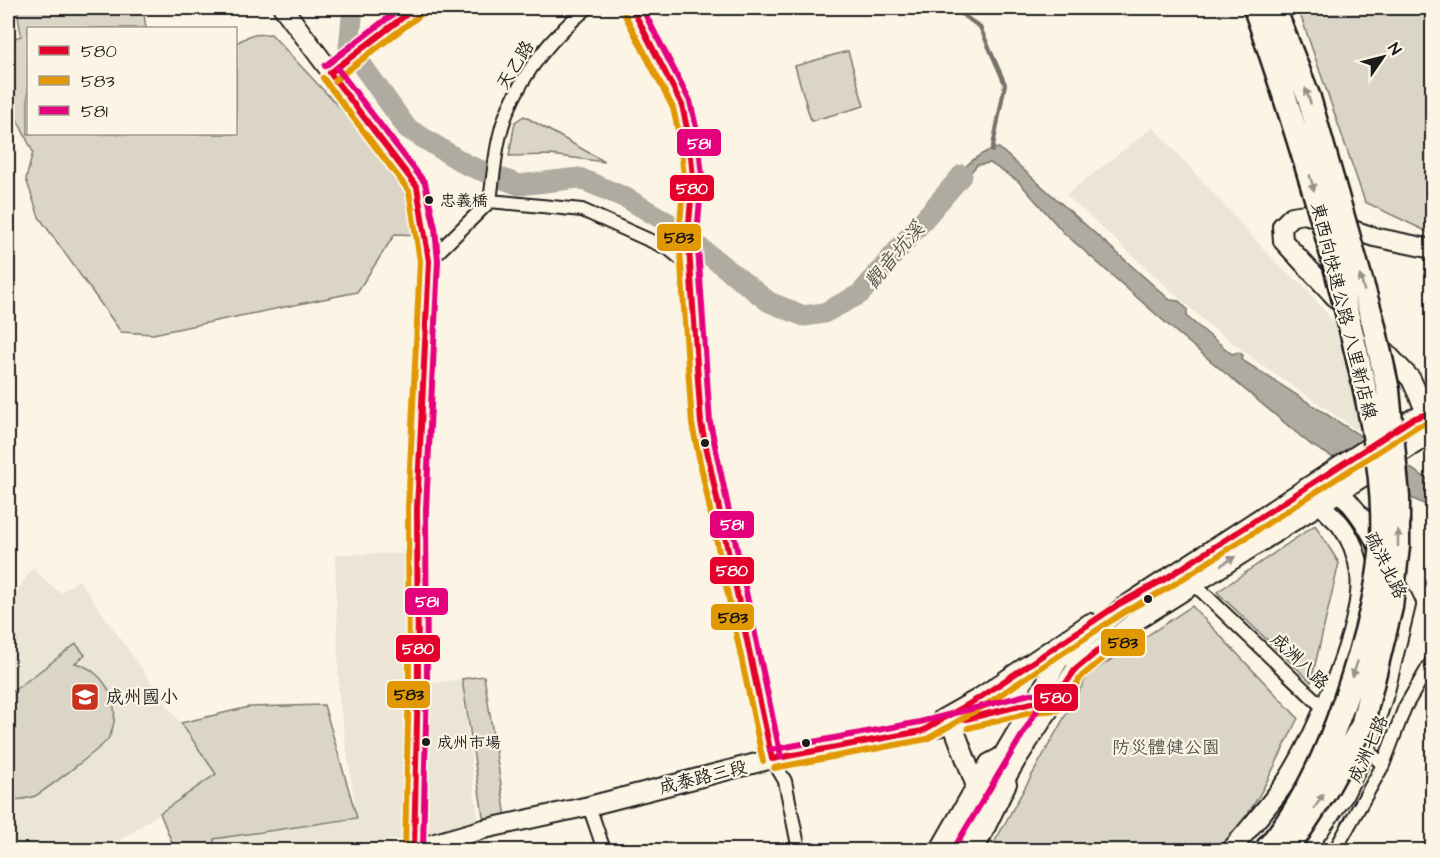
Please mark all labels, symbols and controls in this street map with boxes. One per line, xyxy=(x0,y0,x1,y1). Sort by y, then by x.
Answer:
legend xyxy=(27,27,237,135)
north arrow xyxy=(1353,27,1413,87)
street label: 天乙路 xyxy=(491,36,540,95)
text: 580 xyxy=(81,39,117,64)
text: N xyxy=(1383,39,1406,59)
text: 583 xyxy=(81,69,115,94)
one-way arrow xyxy=(1302,87,1312,105)
text: 581 xyxy=(81,99,108,124)
line badge: 581 xyxy=(676,128,722,157)
text: 581 xyxy=(687,133,712,155)
line badge: 580 xyxy=(669,174,715,202)
one-way arrow xyxy=(1308,174,1317,192)
text: 580 xyxy=(676,178,708,200)
place label: 忠義橋 xyxy=(440,190,488,212)
marker: 忠義橋 xyxy=(423,194,435,206)
street label: 東西向快速公路 八里新店線 xyxy=(1304,200,1383,422)
water label: 觀音坑溪 xyxy=(858,215,932,295)
line badge: 583 xyxy=(656,223,702,252)
text: 583 xyxy=(664,227,695,249)
one-way arrow xyxy=(1357,274,1366,292)
unlabelled marker xyxy=(699,437,711,449)
line badge: 581 xyxy=(709,510,755,539)
text: 581 xyxy=(720,514,745,536)
street label: 疏洪北路 xyxy=(1359,527,1413,603)
one-way arrow xyxy=(1393,528,1403,547)
line badge: 580 xyxy=(709,556,755,585)
one-way arrow xyxy=(1220,556,1236,567)
text: 580 xyxy=(716,560,748,582)
line badge: 581 xyxy=(404,587,449,616)
text: 581 xyxy=(415,591,440,613)
unlabelled marker xyxy=(1142,593,1154,605)
line badge: 583 xyxy=(710,603,755,631)
text: 583 xyxy=(718,607,749,629)
street label: 成洲八路 xyxy=(1265,627,1334,695)
line badge: 583 xyxy=(1100,628,1146,657)
text: 583 xyxy=(1108,632,1139,654)
line badge: 580 xyxy=(395,634,441,663)
text: 580 xyxy=(402,638,434,660)
one-way arrow xyxy=(1350,660,1360,678)
line badge: 583 xyxy=(386,680,431,709)
school or university icon: 成州國小 xyxy=(69,681,101,713)
line badge: 580 xyxy=(1033,683,1079,712)
text: 583 xyxy=(394,684,425,706)
place label: 成州國小 xyxy=(106,685,178,710)
text: 580 xyxy=(1040,687,1072,709)
street label: 成洲七路 xyxy=(1342,711,1395,787)
place label: 成州市場 xyxy=(437,732,501,754)
park label: 防災體健公園 xyxy=(1112,735,1220,760)
marker: 成州市場 xyxy=(420,736,432,748)
unlabelled marker xyxy=(800,737,812,749)
street label: 成泰路三段 xyxy=(656,754,750,801)
one-way arrow xyxy=(1313,793,1324,809)

